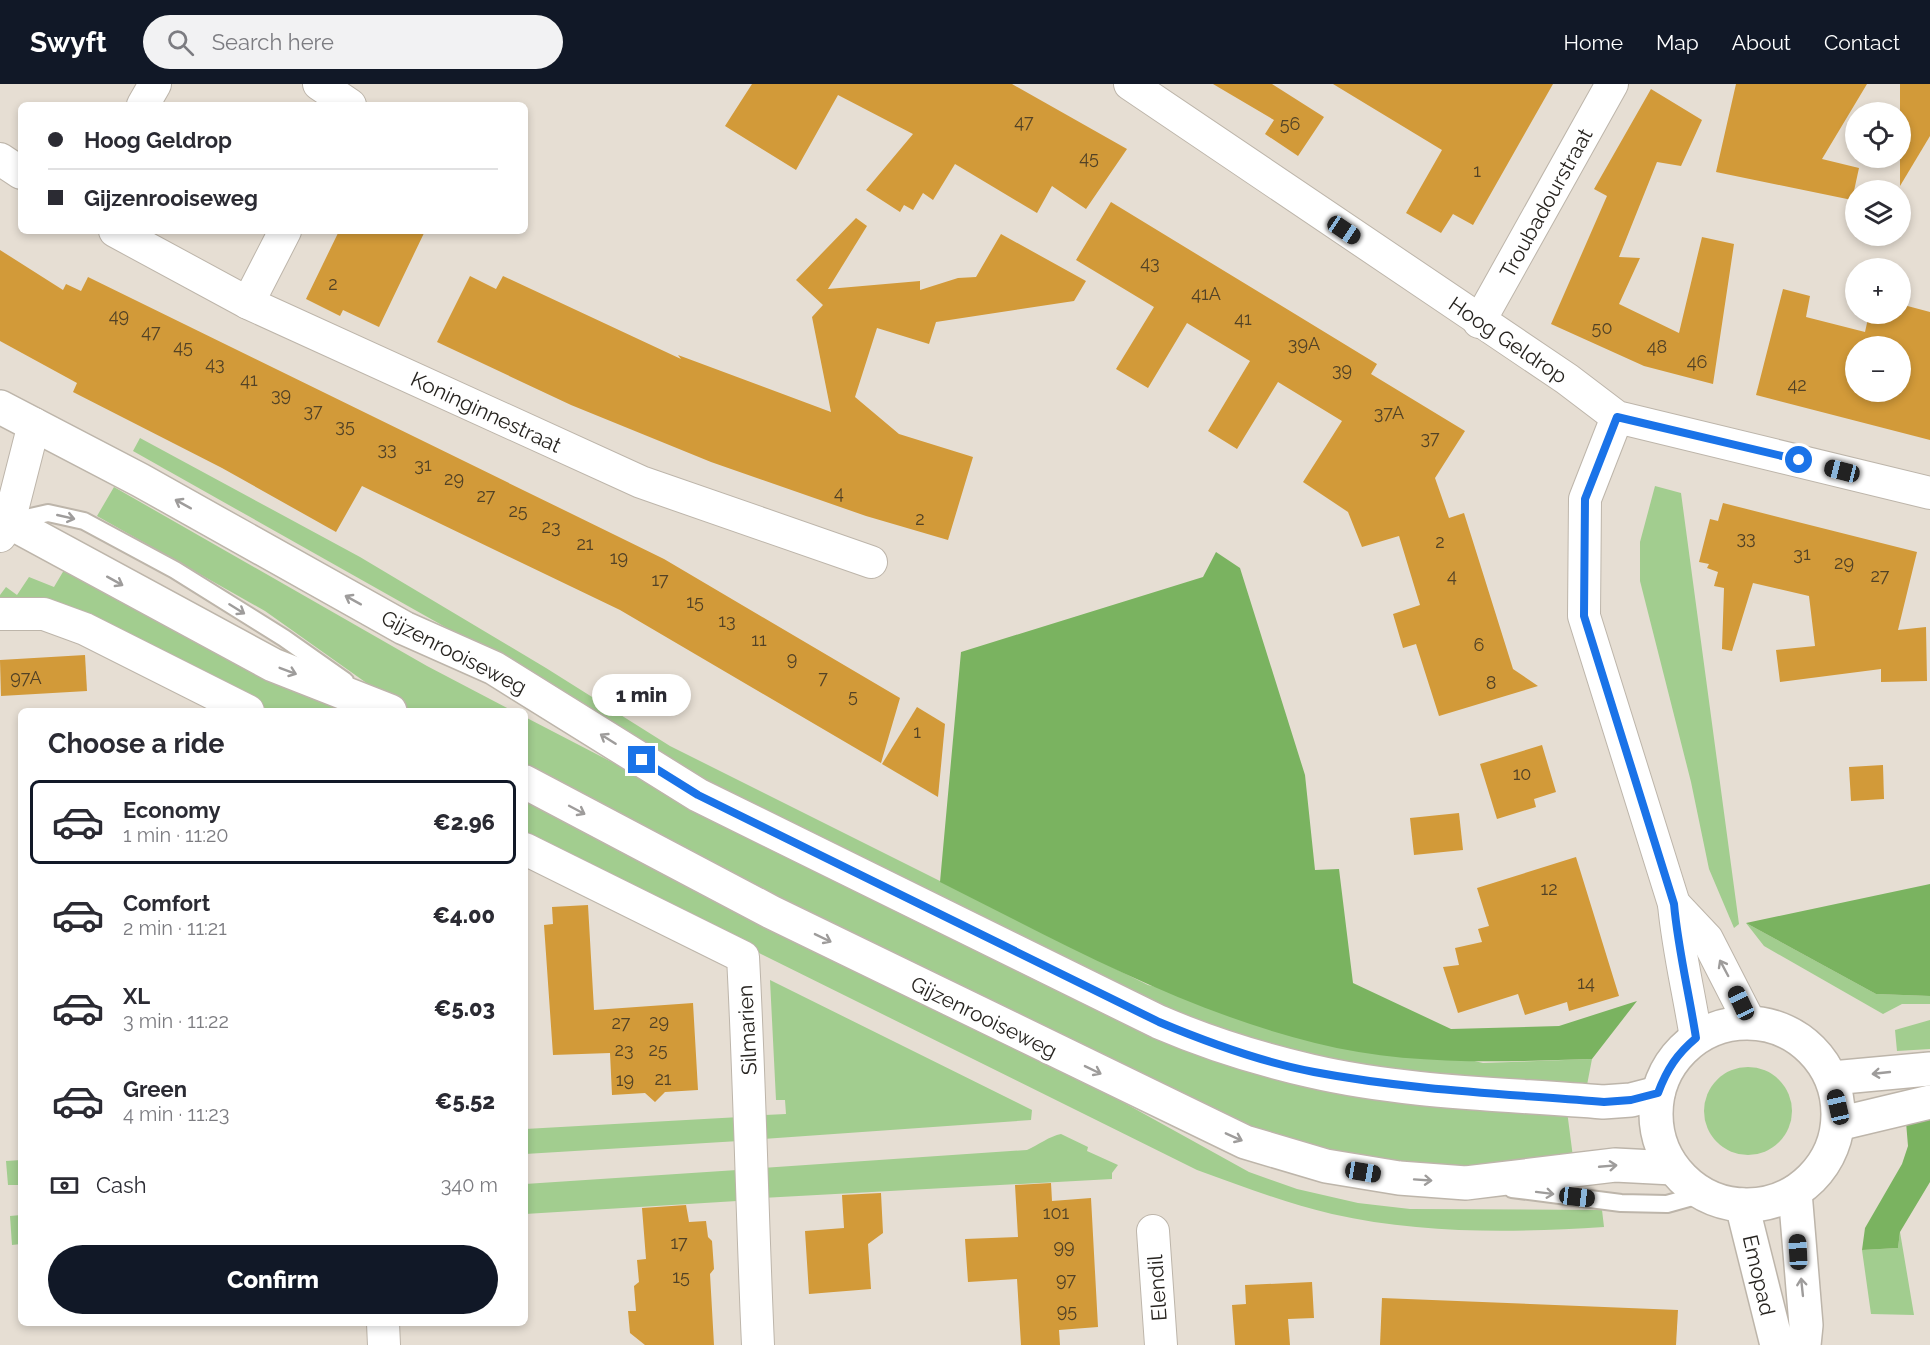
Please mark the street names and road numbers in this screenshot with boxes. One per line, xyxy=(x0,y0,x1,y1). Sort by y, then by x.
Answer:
street label: Troubadourstraat xyxy=(1495,124,1597,282)
street label: Hoog Geldrop xyxy=(1444,291,1572,389)
street label: Koninginnestraat xyxy=(407,366,565,458)
street label: Gijzenrooiseweg xyxy=(377,605,531,699)
street label: Gijzenrooiseweg xyxy=(907,971,1061,1063)
street label: Silmarien xyxy=(732,984,762,1076)
street label: Emopad xyxy=(1738,1232,1780,1318)
street label: Elendil xyxy=(1142,1254,1172,1322)

